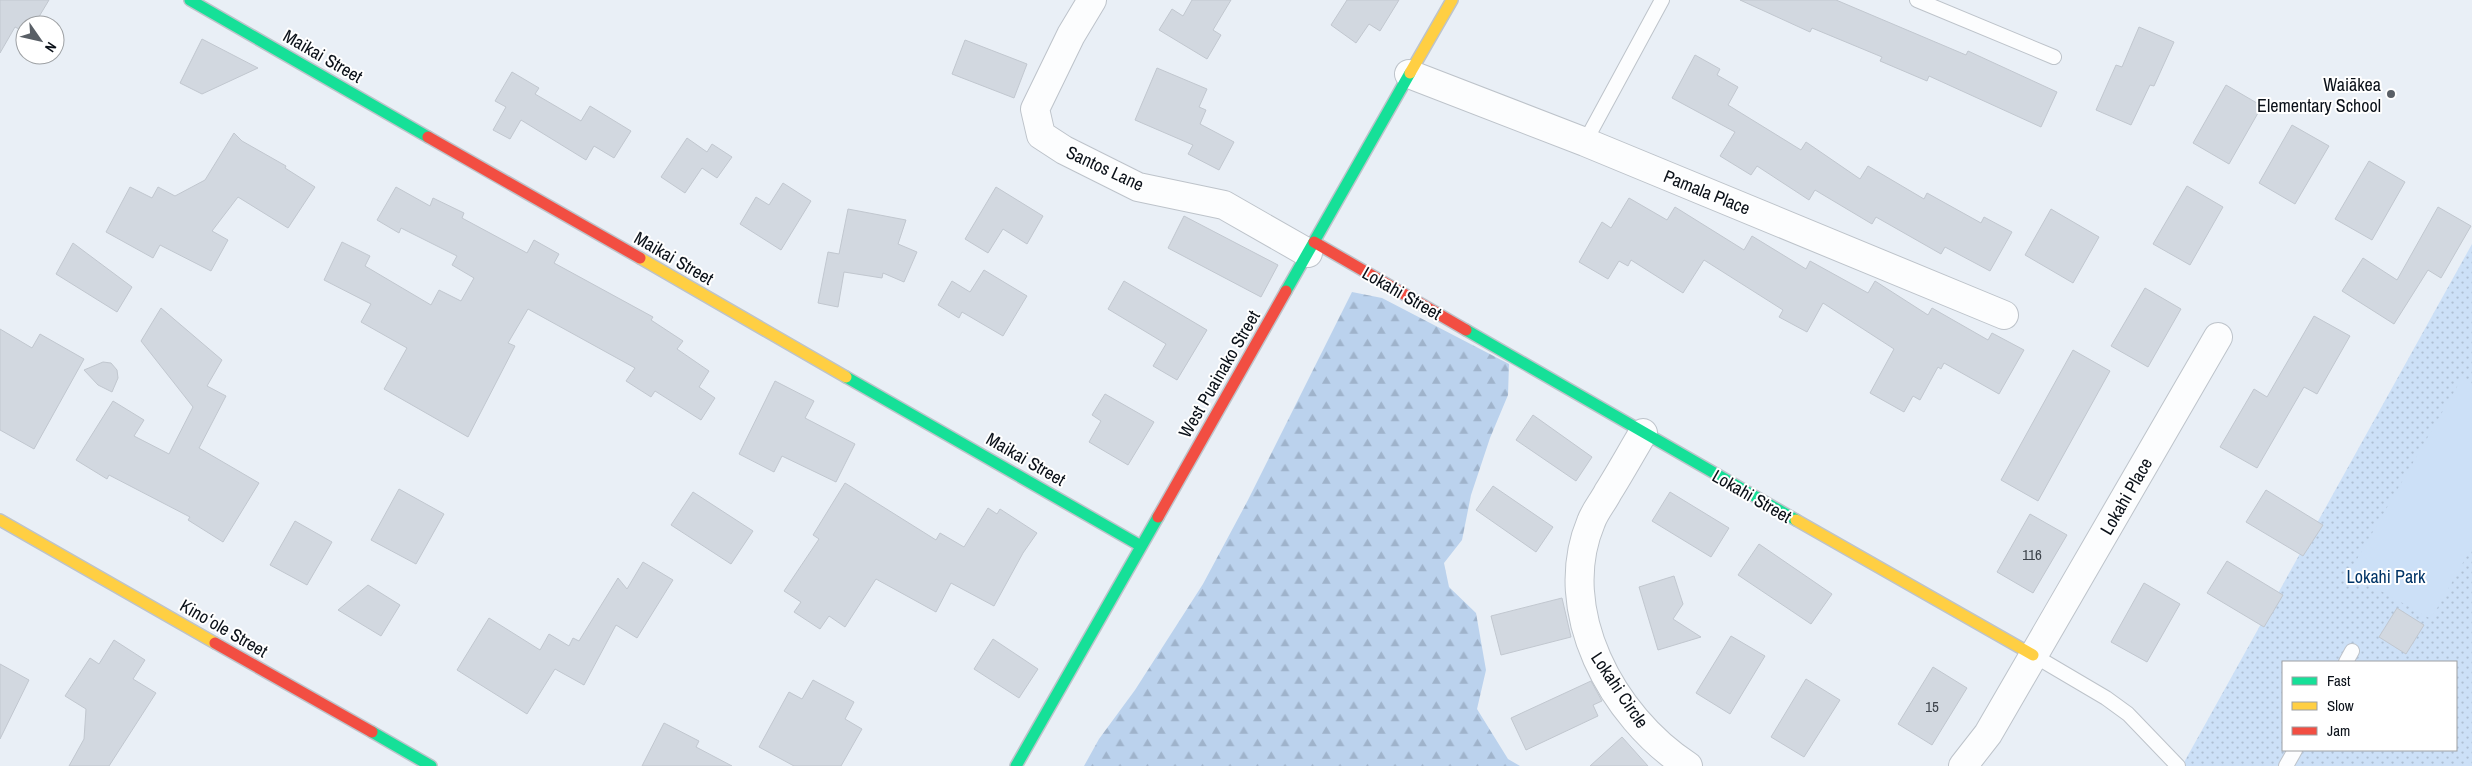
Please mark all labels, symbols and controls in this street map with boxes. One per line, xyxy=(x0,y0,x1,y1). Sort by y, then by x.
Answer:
north arrow xyxy=(15,15,65,65)
street label: Maikai Street xyxy=(279,23,367,89)
text: N xyxy=(41,39,61,56)
place label: Waiākea Elementary School xyxy=(2257,72,2381,118)
marker: Waiākea Elementary School xyxy=(2385,88,2397,100)
street label: Santos Lane xyxy=(1062,139,1148,197)
street label: Pamala Place xyxy=(1660,163,1754,221)
street label: Maikai Street xyxy=(630,225,718,291)
street label: Lokahi Street xyxy=(1358,260,1446,326)
street label: West Puainako Street xyxy=(1172,306,1266,442)
street label: Maikai Street xyxy=(982,426,1070,492)
street label: Lokahi Place xyxy=(2094,453,2158,539)
street label: Lokahi Street xyxy=(1708,463,1796,529)
house number: 116 xyxy=(2022,544,2042,565)
park label: Lokahi Park xyxy=(2347,564,2426,589)
street label: Kinoʻole Street xyxy=(176,593,272,663)
street label: Lokahi Circle xyxy=(1585,647,1655,733)
legend xyxy=(2282,661,2457,751)
text: Fast xyxy=(2327,670,2351,691)
text: Slow xyxy=(2327,695,2354,716)
house number: 15 xyxy=(1925,696,1939,717)
text: Jam xyxy=(2327,720,2350,741)

